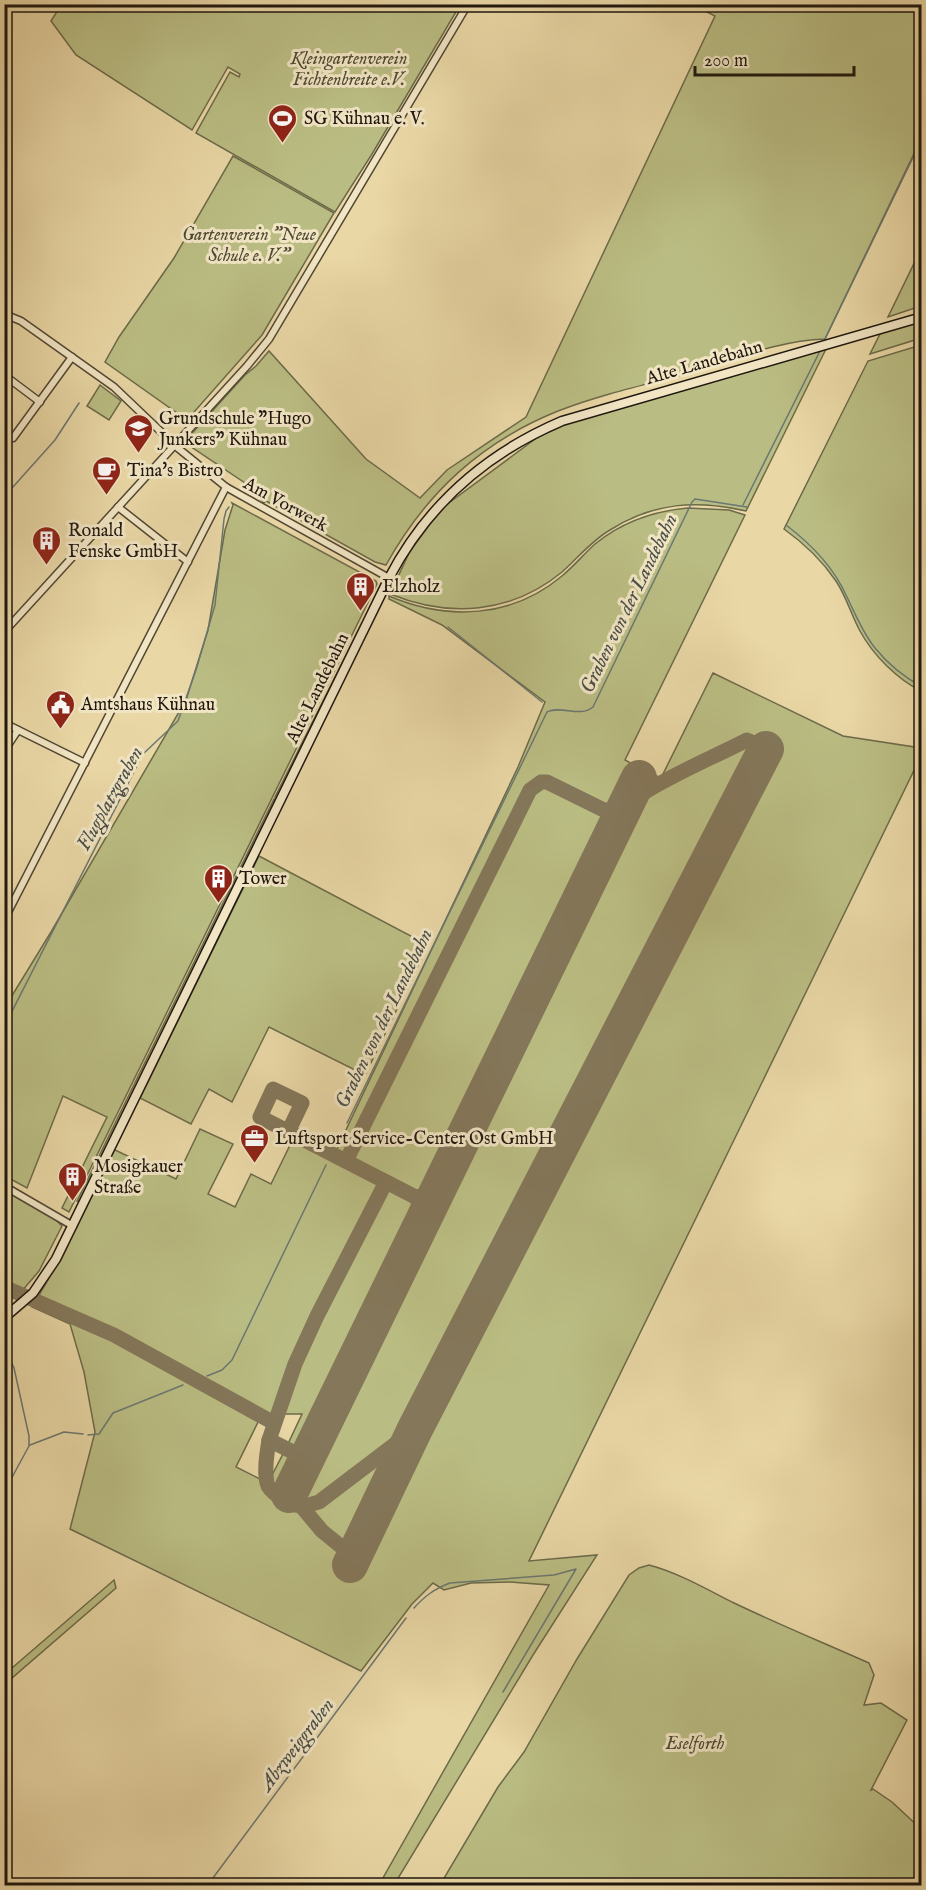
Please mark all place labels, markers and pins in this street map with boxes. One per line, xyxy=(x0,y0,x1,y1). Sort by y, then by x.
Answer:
sports icon: SG Kühnau e. V. xyxy=(267,102,299,144)
place label: SG Kühnau e. V. xyxy=(304,108,425,131)
place label: Grundschule "Hugo Junkers" Kühnau xyxy=(157,408,312,452)
school or university icon: Grundschule "Hugo Junkers" Kühnau xyxy=(122,412,154,454)
cafe icon: Tina's Bistro xyxy=(90,454,122,496)
place label: Tina's Bistro xyxy=(127,460,223,483)
place label: Ronald Fenske GmbH xyxy=(68,520,178,564)
building icon: Ronald Fenske GmbH xyxy=(31,524,63,566)
building icon: Elzholz xyxy=(345,570,377,612)
place label: Elzholz xyxy=(382,576,440,599)
public building icon: Amtshaus Kühnau xyxy=(44,688,76,730)
place label: Amtshaus Kühnau xyxy=(80,694,215,717)
building icon: Tower xyxy=(202,862,234,904)
place label: Tower xyxy=(239,868,287,891)
office icon: Luftsport Service-Center Ost GmbH xyxy=(238,1122,270,1164)
place label: Luftsport Service-Center Ost GmbH xyxy=(275,1128,553,1151)
place label: Mosigkauer Straße xyxy=(94,1156,183,1200)
building icon: Mosigkauer Straße xyxy=(57,1160,89,1202)

